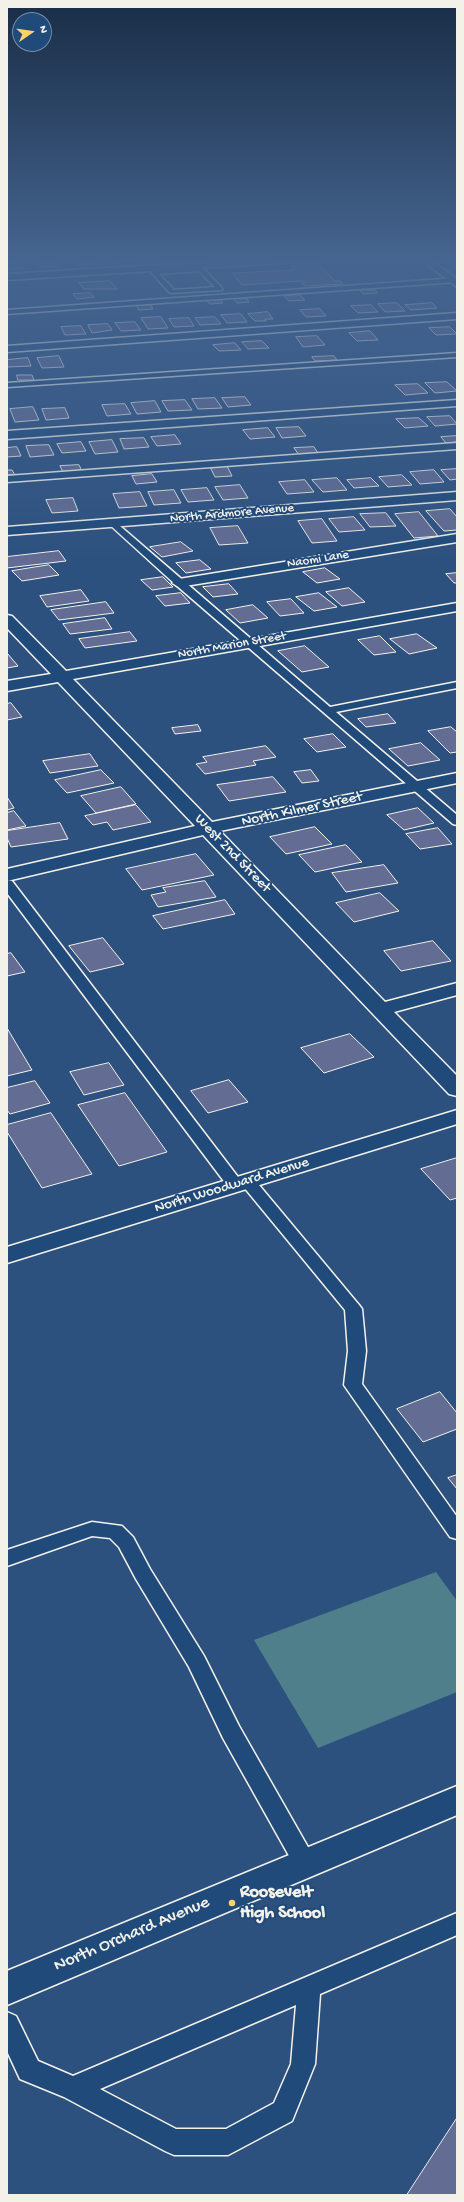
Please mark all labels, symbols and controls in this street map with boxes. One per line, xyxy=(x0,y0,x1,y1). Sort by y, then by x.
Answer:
north arrow xyxy=(12,12,52,52)
text: N xyxy=(36,25,49,34)
street label: North Ardmore Avenue xyxy=(169,501,295,527)
street label: Naomi Lane xyxy=(286,547,350,573)
street label: North Marion Street xyxy=(177,629,287,663)
street label: North Kilmer Street xyxy=(240,788,364,832)
street label: West 2nd Street xyxy=(190,811,274,897)
street label: North Woodward Avenue xyxy=(153,1154,311,1218)
place label: Roosevelt High School xyxy=(240,1882,325,1924)
street label: North Orchard Avenue xyxy=(51,1892,213,1978)
marker: Roosevelt High School xyxy=(227,1898,237,1908)

